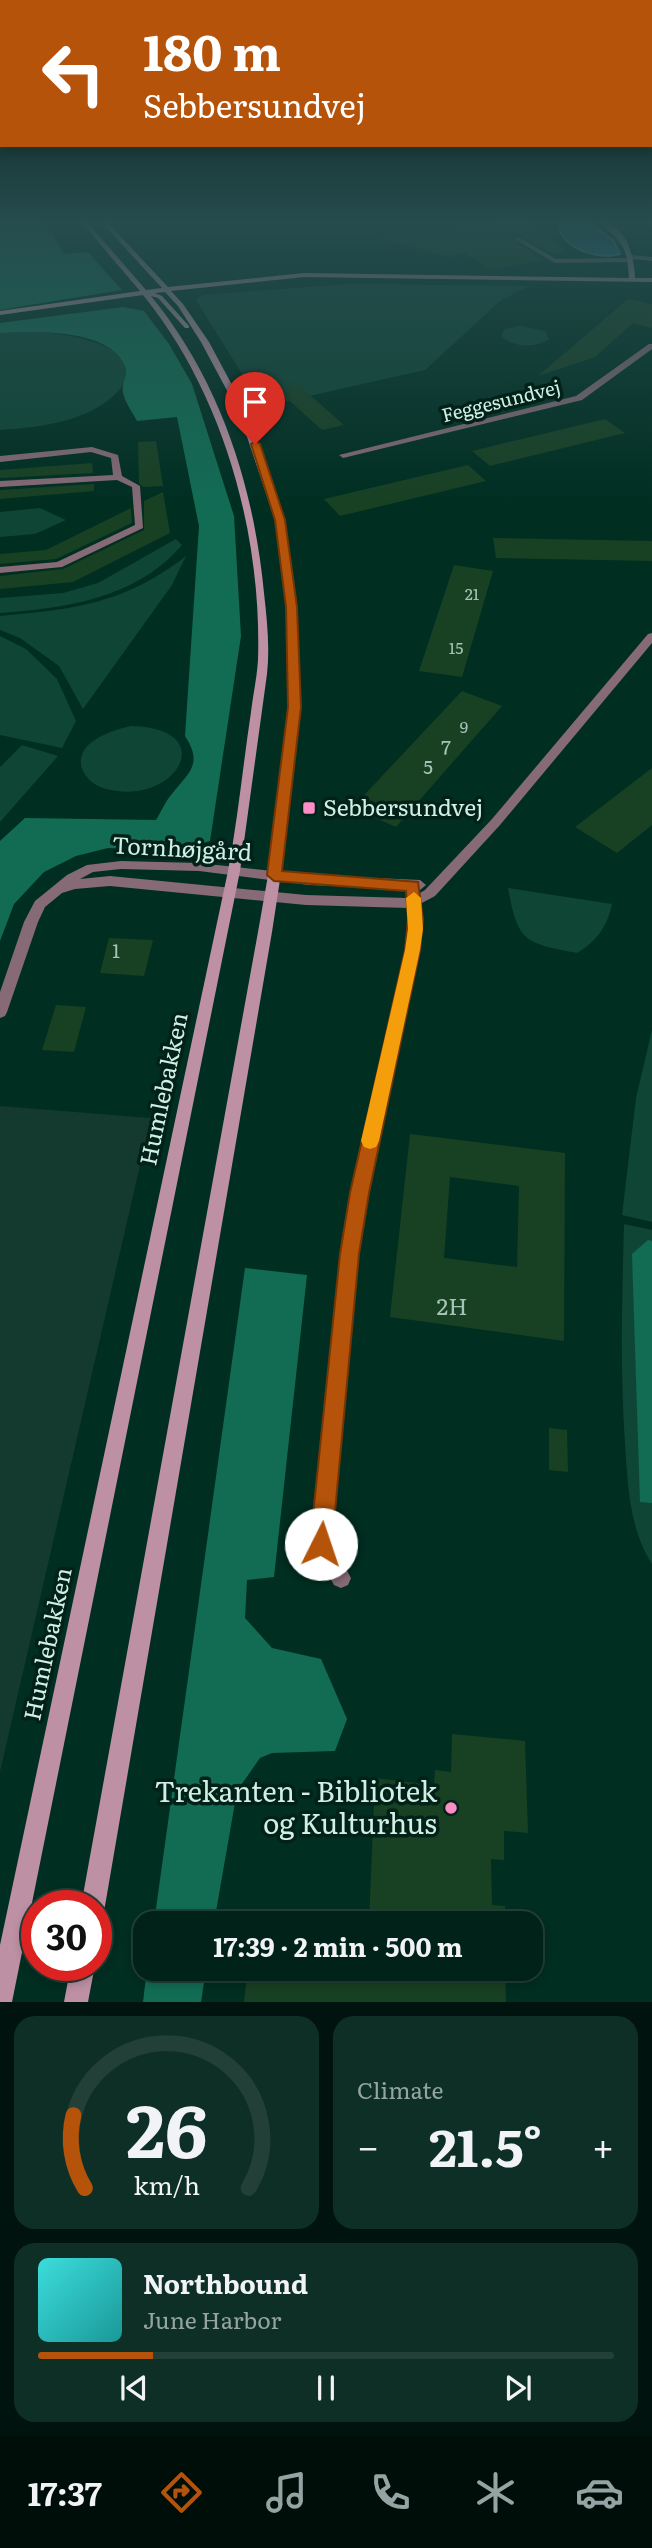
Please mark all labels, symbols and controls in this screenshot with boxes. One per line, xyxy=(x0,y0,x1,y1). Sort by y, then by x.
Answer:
text: 180 m xyxy=(143,13,281,86)
icon: left xyxy=(28,28,119,119)
text: Sebbersundvej xyxy=(143,80,366,128)
pin xyxy=(225,372,285,444)
street label: Feggesundvej xyxy=(438,372,563,428)
icon: arrive xyxy=(236,383,274,421)
house number: 21 xyxy=(465,581,480,605)
house number: 15 xyxy=(449,635,463,659)
house number: 9 xyxy=(460,714,468,738)
house number: 7 xyxy=(441,732,451,760)
house number: 5 xyxy=(423,752,433,780)
place label: Sebbersundvej xyxy=(323,789,483,823)
marker: Sebbersundvej xyxy=(301,800,317,816)
street label: Tornhøjgård xyxy=(111,826,253,868)
house number: 1 xyxy=(112,936,120,964)
street label: Humlebakken xyxy=(129,1009,195,1168)
house number: 2H xyxy=(437,1288,467,1322)
position arrow xyxy=(284,1507,358,1581)
street label: Humlebakken xyxy=(13,1564,79,1723)
place label: Trekanten - Bibliotek og Kulturhus xyxy=(154,1769,438,1843)
marker: Trekanten - Bibliotek og Kulturhus xyxy=(443,1800,459,1816)
speed limit sign: 30 xyxy=(21,1890,112,1981)
text: 17:39 · 2 min · 500 m xyxy=(213,1926,463,1965)
text: Climate xyxy=(357,2072,443,2106)
text: 26 xyxy=(126,2073,207,2181)
text: 21.5° xyxy=(429,2106,542,2183)
text: − xyxy=(357,2116,379,2173)
text: + xyxy=(592,2116,614,2173)
text: km/h xyxy=(133,2166,200,2203)
text: Northbound xyxy=(143,2263,308,2302)
text: June Harbor xyxy=(143,2302,281,2336)
icon: previous xyxy=(115,2369,153,2407)
icon: pause xyxy=(307,2369,345,2407)
icon: next xyxy=(499,2369,537,2407)
text: 17:37 xyxy=(28,2468,102,2516)
icon: directions xyxy=(157,2468,206,2517)
icon: music xyxy=(262,2468,311,2517)
icon: phone xyxy=(366,2468,415,2517)
icon: climate xyxy=(471,2468,520,2517)
icon: car xyxy=(575,2468,624,2517)

